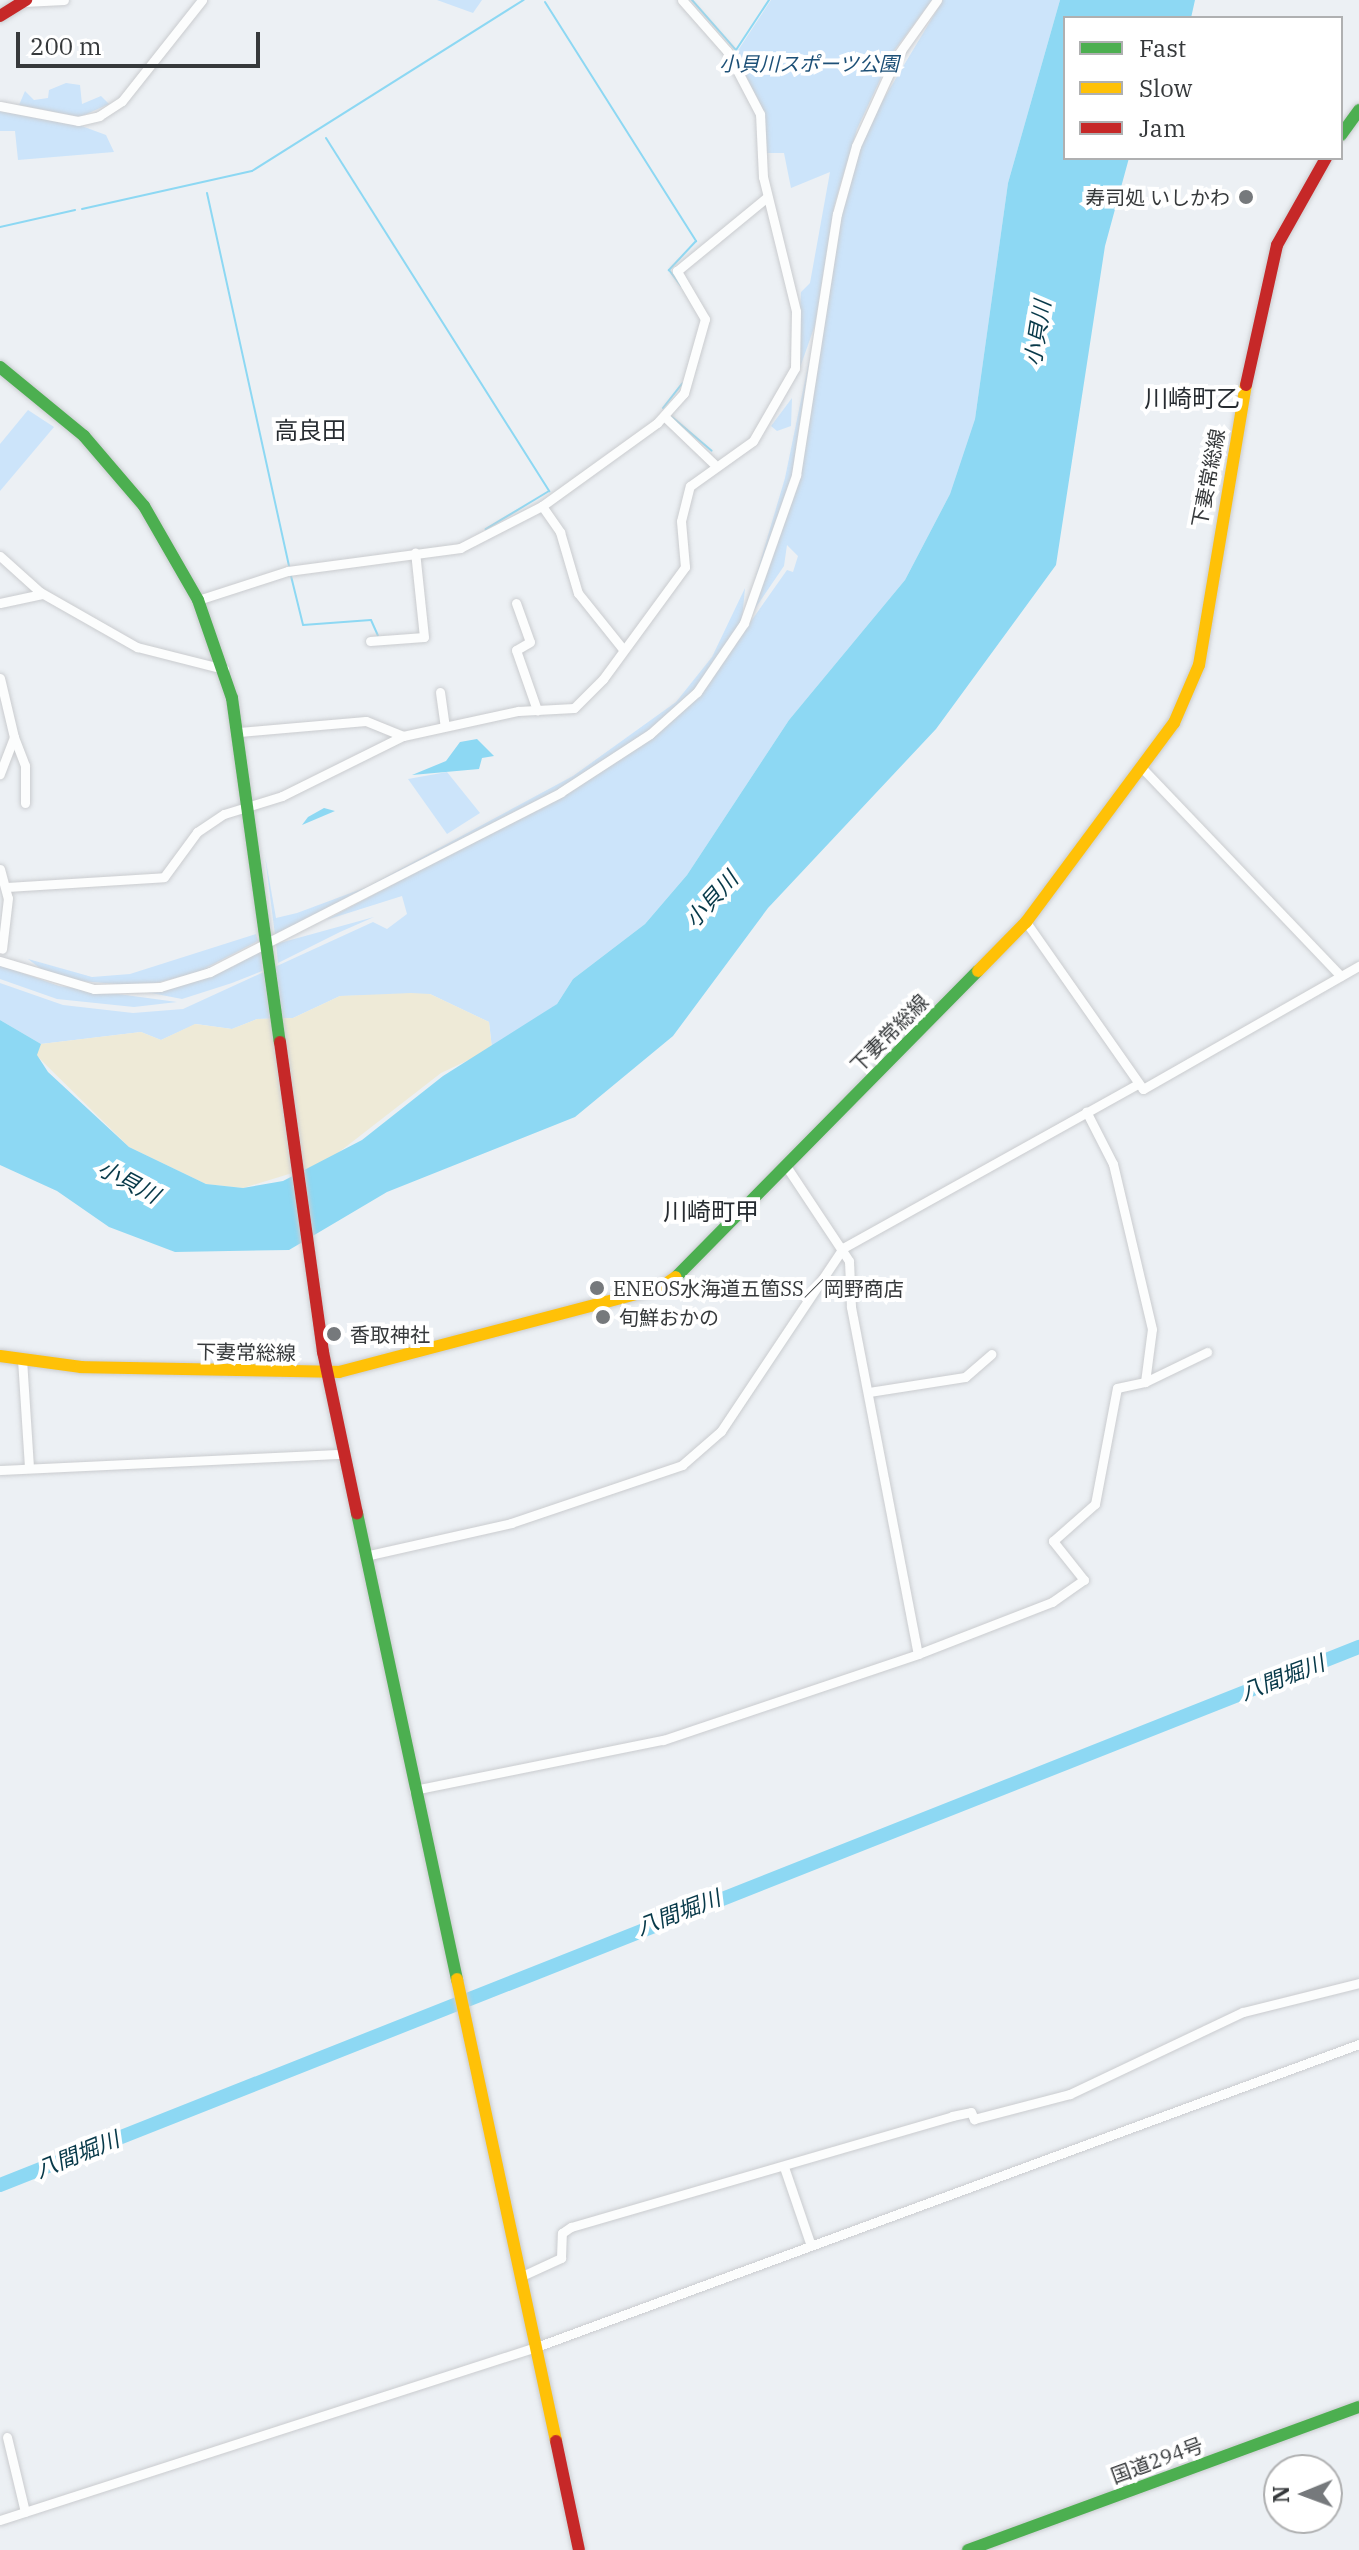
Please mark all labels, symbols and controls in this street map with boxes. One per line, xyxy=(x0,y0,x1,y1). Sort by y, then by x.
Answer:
scale bar xyxy=(20,16,264,66)
legend xyxy=(1063,16,1343,160)
text: 200 m xyxy=(30,30,102,62)
text: Fast xyxy=(1139,32,1186,64)
park label: 小貝川スポーツ公園 xyxy=(719,51,899,75)
text: Slow xyxy=(1139,72,1192,104)
text: Jam xyxy=(1139,112,1186,144)
place label: 寿司処 いしかわ xyxy=(1085,185,1230,209)
marker: 寿司処 いしかわ xyxy=(1237,188,1255,206)
water label: 小貝川 xyxy=(1019,298,1055,368)
district label: 川崎町乙 xyxy=(1144,385,1240,413)
district label: 高良田 xyxy=(274,417,346,445)
street label: 下妻常総線 xyxy=(1187,427,1229,529)
water label: 小貝川 xyxy=(679,866,743,932)
street label: 下妻常総線 xyxy=(845,989,933,1077)
water label: 小貝川 xyxy=(94,1154,164,1208)
district label: 川崎町甲 xyxy=(663,1198,759,1226)
place label: ENEOS水海道五箇SS／岡野商店 xyxy=(613,1276,904,1300)
marker: ENEOS水海道五箇SS／岡野商店 xyxy=(588,1279,606,1297)
place label: 旬鮮おかの xyxy=(619,1305,719,1329)
marker: 旬鮮おかの xyxy=(594,1308,612,1326)
place label: 香取神社 xyxy=(350,1322,430,1346)
marker: 香取神社 xyxy=(325,1325,343,1343)
street label: 下妻常総線 xyxy=(196,1339,296,1365)
water label: 八間堀川 xyxy=(1236,1649,1328,1705)
water label: 八間堀川 xyxy=(632,1884,724,1940)
water label: 八間堀川 xyxy=(31,2125,123,2183)
street label: 国道294号 xyxy=(1108,2432,1206,2488)
north arrow xyxy=(1263,2454,1343,2534)
text: N xyxy=(1266,2485,1295,2503)

